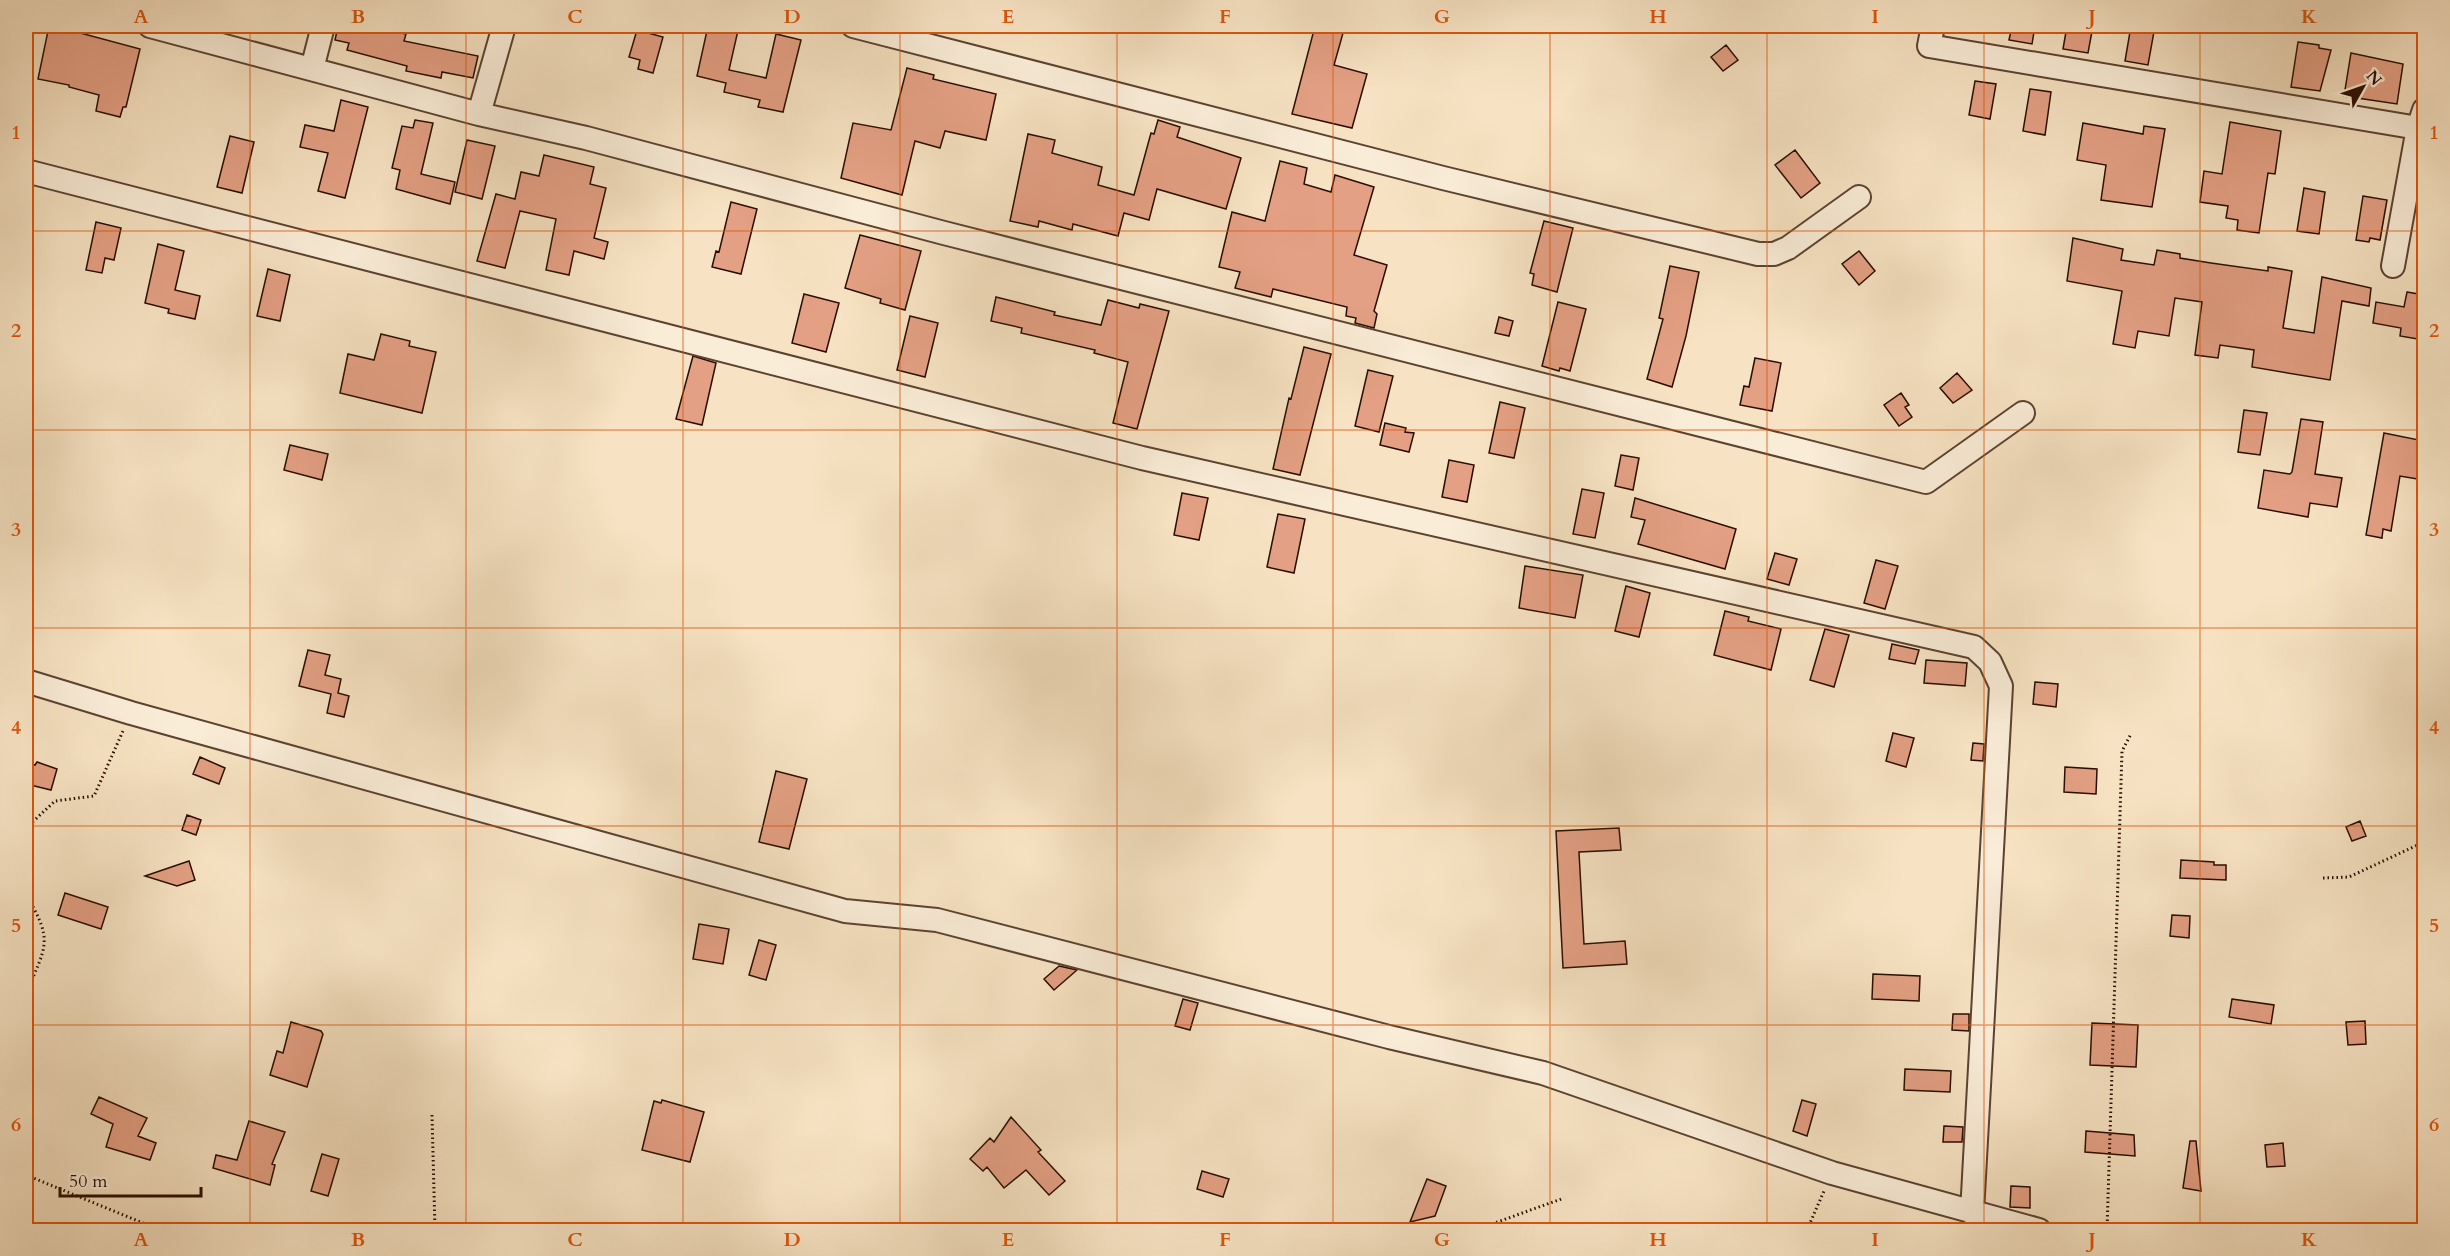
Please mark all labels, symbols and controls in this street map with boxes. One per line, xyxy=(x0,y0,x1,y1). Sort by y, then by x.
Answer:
text: A xyxy=(133,3,149,30)
text: B xyxy=(351,3,365,30)
text: C xyxy=(567,3,583,30)
text: D xyxy=(783,3,801,30)
text: E xyxy=(1002,3,1014,30)
text: F xyxy=(1219,3,1231,30)
text: G xyxy=(1434,3,1450,30)
text: H xyxy=(1649,3,1667,30)
text: I xyxy=(1871,3,1879,30)
text: J xyxy=(2085,3,2096,30)
text: K xyxy=(2301,3,2318,30)
north arrow xyxy=(2333,57,2393,117)
text: N xyxy=(2361,66,2387,90)
text: 1 xyxy=(11,119,21,146)
text: 1 xyxy=(2429,119,2439,146)
text: 2 xyxy=(11,317,21,344)
text: 2 xyxy=(2429,317,2439,344)
text: 3 xyxy=(11,516,21,543)
text: 3 xyxy=(2429,516,2439,543)
text: 4 xyxy=(11,714,21,741)
text: 4 xyxy=(2429,714,2439,741)
text: 5 xyxy=(11,912,21,939)
text: 5 xyxy=(2429,912,2439,939)
text: 6 xyxy=(11,1111,21,1138)
text: 6 xyxy=(2429,1111,2439,1138)
scale bar xyxy=(60,1160,201,1198)
text: 50 m xyxy=(69,1169,108,1194)
text: A xyxy=(133,1226,149,1253)
text: B xyxy=(351,1226,365,1253)
text: C xyxy=(567,1226,583,1253)
text: D xyxy=(783,1226,801,1253)
text: E xyxy=(1002,1226,1014,1253)
text: F xyxy=(1219,1226,1231,1253)
text: G xyxy=(1434,1226,1450,1253)
text: H xyxy=(1649,1226,1667,1253)
text: I xyxy=(1871,1226,1879,1253)
text: J xyxy=(2085,1226,2096,1253)
text: K xyxy=(2301,1226,2318,1253)

